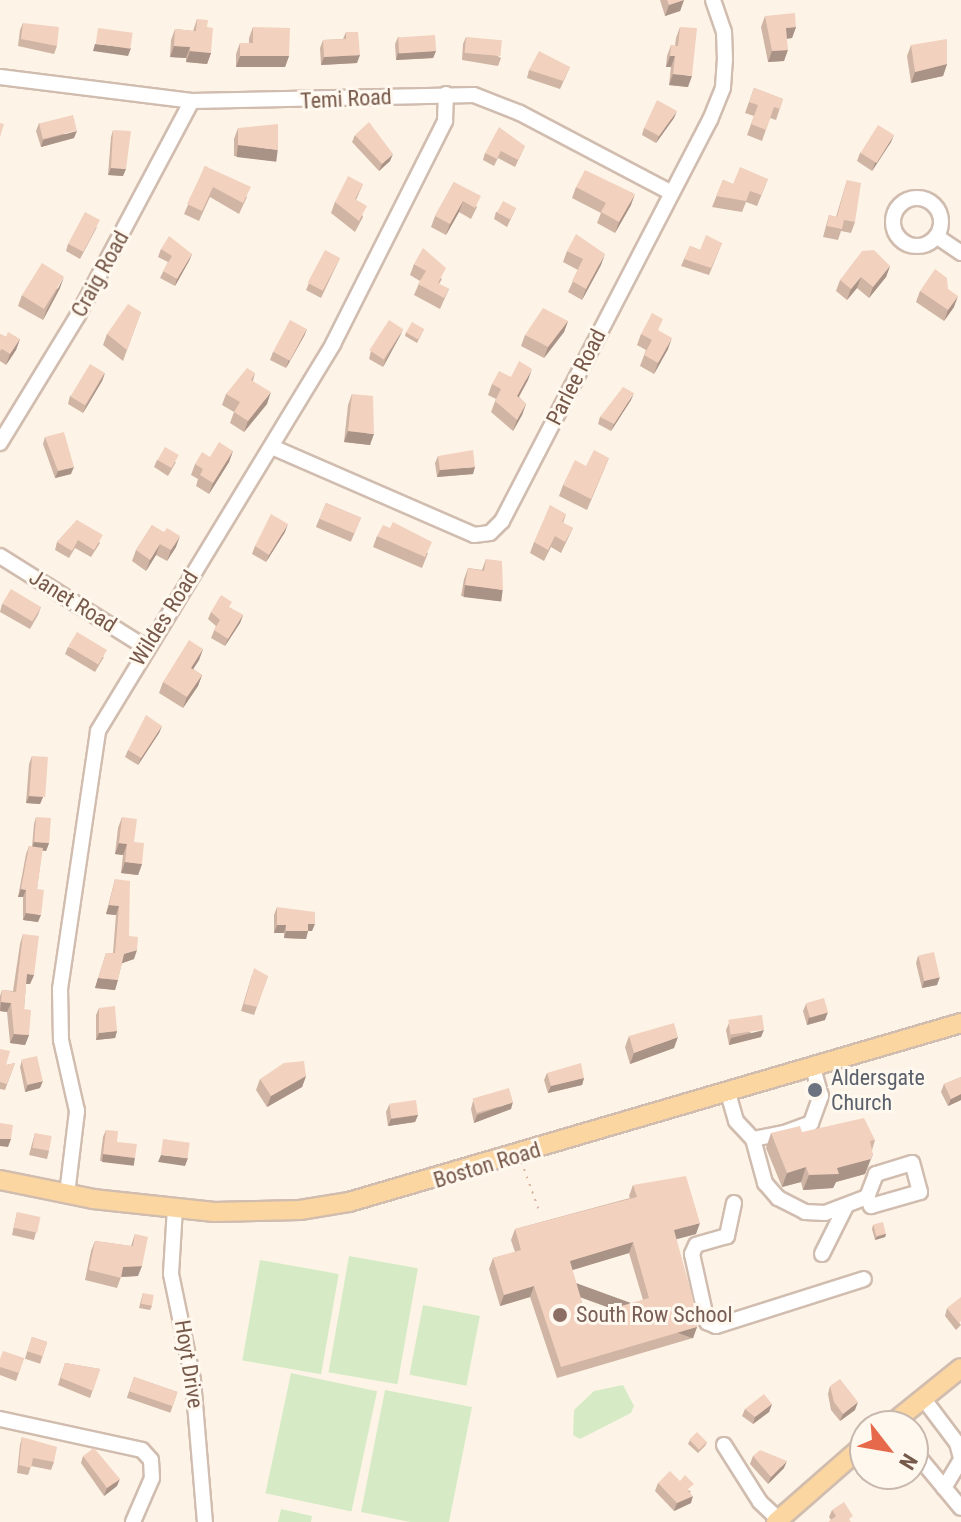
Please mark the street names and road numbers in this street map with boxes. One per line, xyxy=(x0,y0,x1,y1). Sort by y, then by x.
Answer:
street label: Temi Road xyxy=(300,83,392,115)
street label: Craig Road xyxy=(66,226,134,322)
street label: Parlee Road xyxy=(541,325,611,429)
street label: Janet Road xyxy=(25,564,121,638)
street label: Wildes Road xyxy=(124,565,204,671)
street label: Boston Road xyxy=(430,1136,544,1194)
street label: Hoyt Drive xyxy=(169,1318,209,1410)

